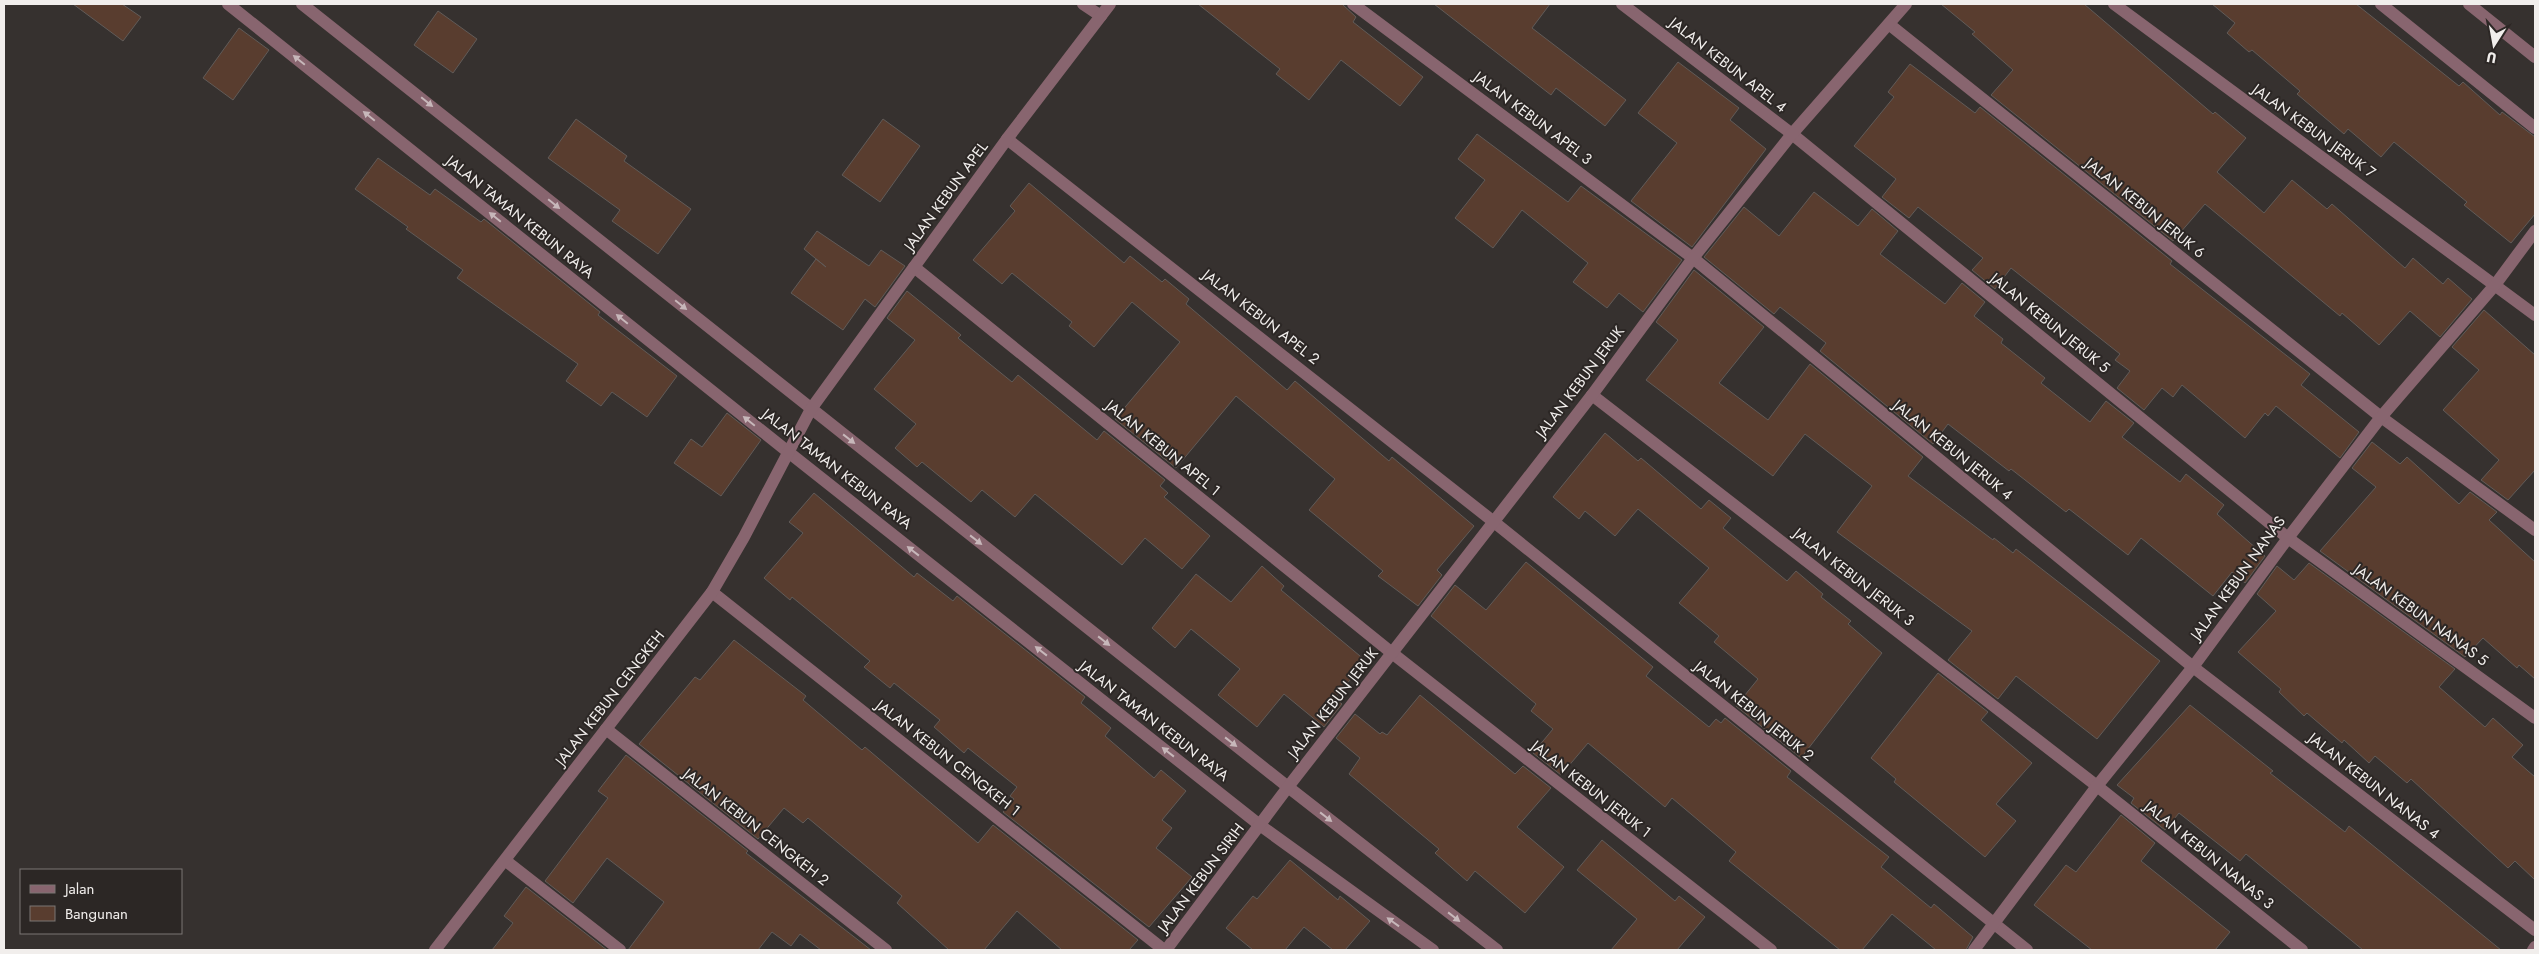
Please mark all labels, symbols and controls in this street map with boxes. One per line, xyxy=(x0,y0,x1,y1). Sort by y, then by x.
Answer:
street label: JALAN KEBUN APEL 4 xyxy=(1663,11,1792,118)
north arrow xyxy=(2469,20,2519,70)
text: U xyxy=(2485,47,2498,69)
one-way arrow xyxy=(292,54,305,65)
street label: JALAN KEBUN APEL 3 xyxy=(1468,65,1597,170)
street label: JALAN KEBUN JERUK 7 xyxy=(2246,77,2380,183)
one-way arrow xyxy=(420,97,433,108)
one-way arrow xyxy=(362,110,375,121)
street label: JALAN KEBUN APEL xyxy=(898,137,993,257)
street label: JALAN TAMAN KEBUN RAYA xyxy=(440,149,599,284)
street label: JALAN KEBUN JERUK 6 xyxy=(2079,151,2210,263)
one-way arrow xyxy=(547,198,560,209)
one-way arrow xyxy=(489,212,502,223)
street label: JALAN KEBUN APEL 2 xyxy=(1196,263,1324,370)
street label: JALAN KEBUN JERUK 5 xyxy=(1984,266,2115,378)
one-way arrow xyxy=(674,300,688,310)
one-way arrow xyxy=(615,314,629,324)
street label: JALAN KEBUN JERUK xyxy=(1529,321,1630,444)
street label: JALAN KEBUN JERUK 4 xyxy=(1887,393,2018,505)
street label: JALAN KEBUN APEL 1 xyxy=(1099,394,1225,501)
street label: JALAN TAMAN KEBUN RAYA xyxy=(756,402,917,535)
one-way arrow xyxy=(743,415,756,426)
one-way arrow xyxy=(842,434,856,444)
street label: JALAN KEBUN NANAS xyxy=(2184,511,2291,646)
street label: JALAN KEBUN JERUK 3 xyxy=(1787,521,1919,631)
one-way arrow xyxy=(969,535,983,545)
one-way arrow xyxy=(907,545,920,556)
street label: JALAN KEBUN NANAS 5 xyxy=(2348,557,2493,671)
street label: JALAN KEBUN CENGKEH xyxy=(549,626,670,772)
one-way arrow xyxy=(1097,636,1110,646)
street label: JALAN KEBUN JERUK xyxy=(1281,642,1384,765)
one-way arrow xyxy=(1035,646,1048,657)
street label: JALAN TAMAN KEBUN RAYA xyxy=(1073,654,1234,787)
street label: JALAN KEBUN JERUK 2 xyxy=(1688,654,1819,766)
street label: JALAN KEBUN CENGKEH 1 xyxy=(870,693,1025,821)
street label: JALAN KEBUN NANAS 4 xyxy=(2302,726,2445,845)
street label: JALAN KEBUN JERUK 1 xyxy=(1525,734,1656,843)
one-way arrow xyxy=(1224,737,1238,747)
one-way arrow xyxy=(1162,747,1175,758)
street label: JALAN KEBUN CENGKEH 2 xyxy=(677,762,834,891)
street label: JALAN KEBUN NANAS 3 xyxy=(2138,794,2279,914)
one-way arrow xyxy=(1320,812,1333,823)
street label: JALAN KEBUN SIRIH xyxy=(1151,819,1250,939)
legend xyxy=(20,869,182,934)
text: Jalan xyxy=(63,878,94,900)
text: Bangunan xyxy=(65,903,128,925)
one-way arrow xyxy=(1448,912,1461,923)
one-way arrow xyxy=(1387,916,1400,927)

